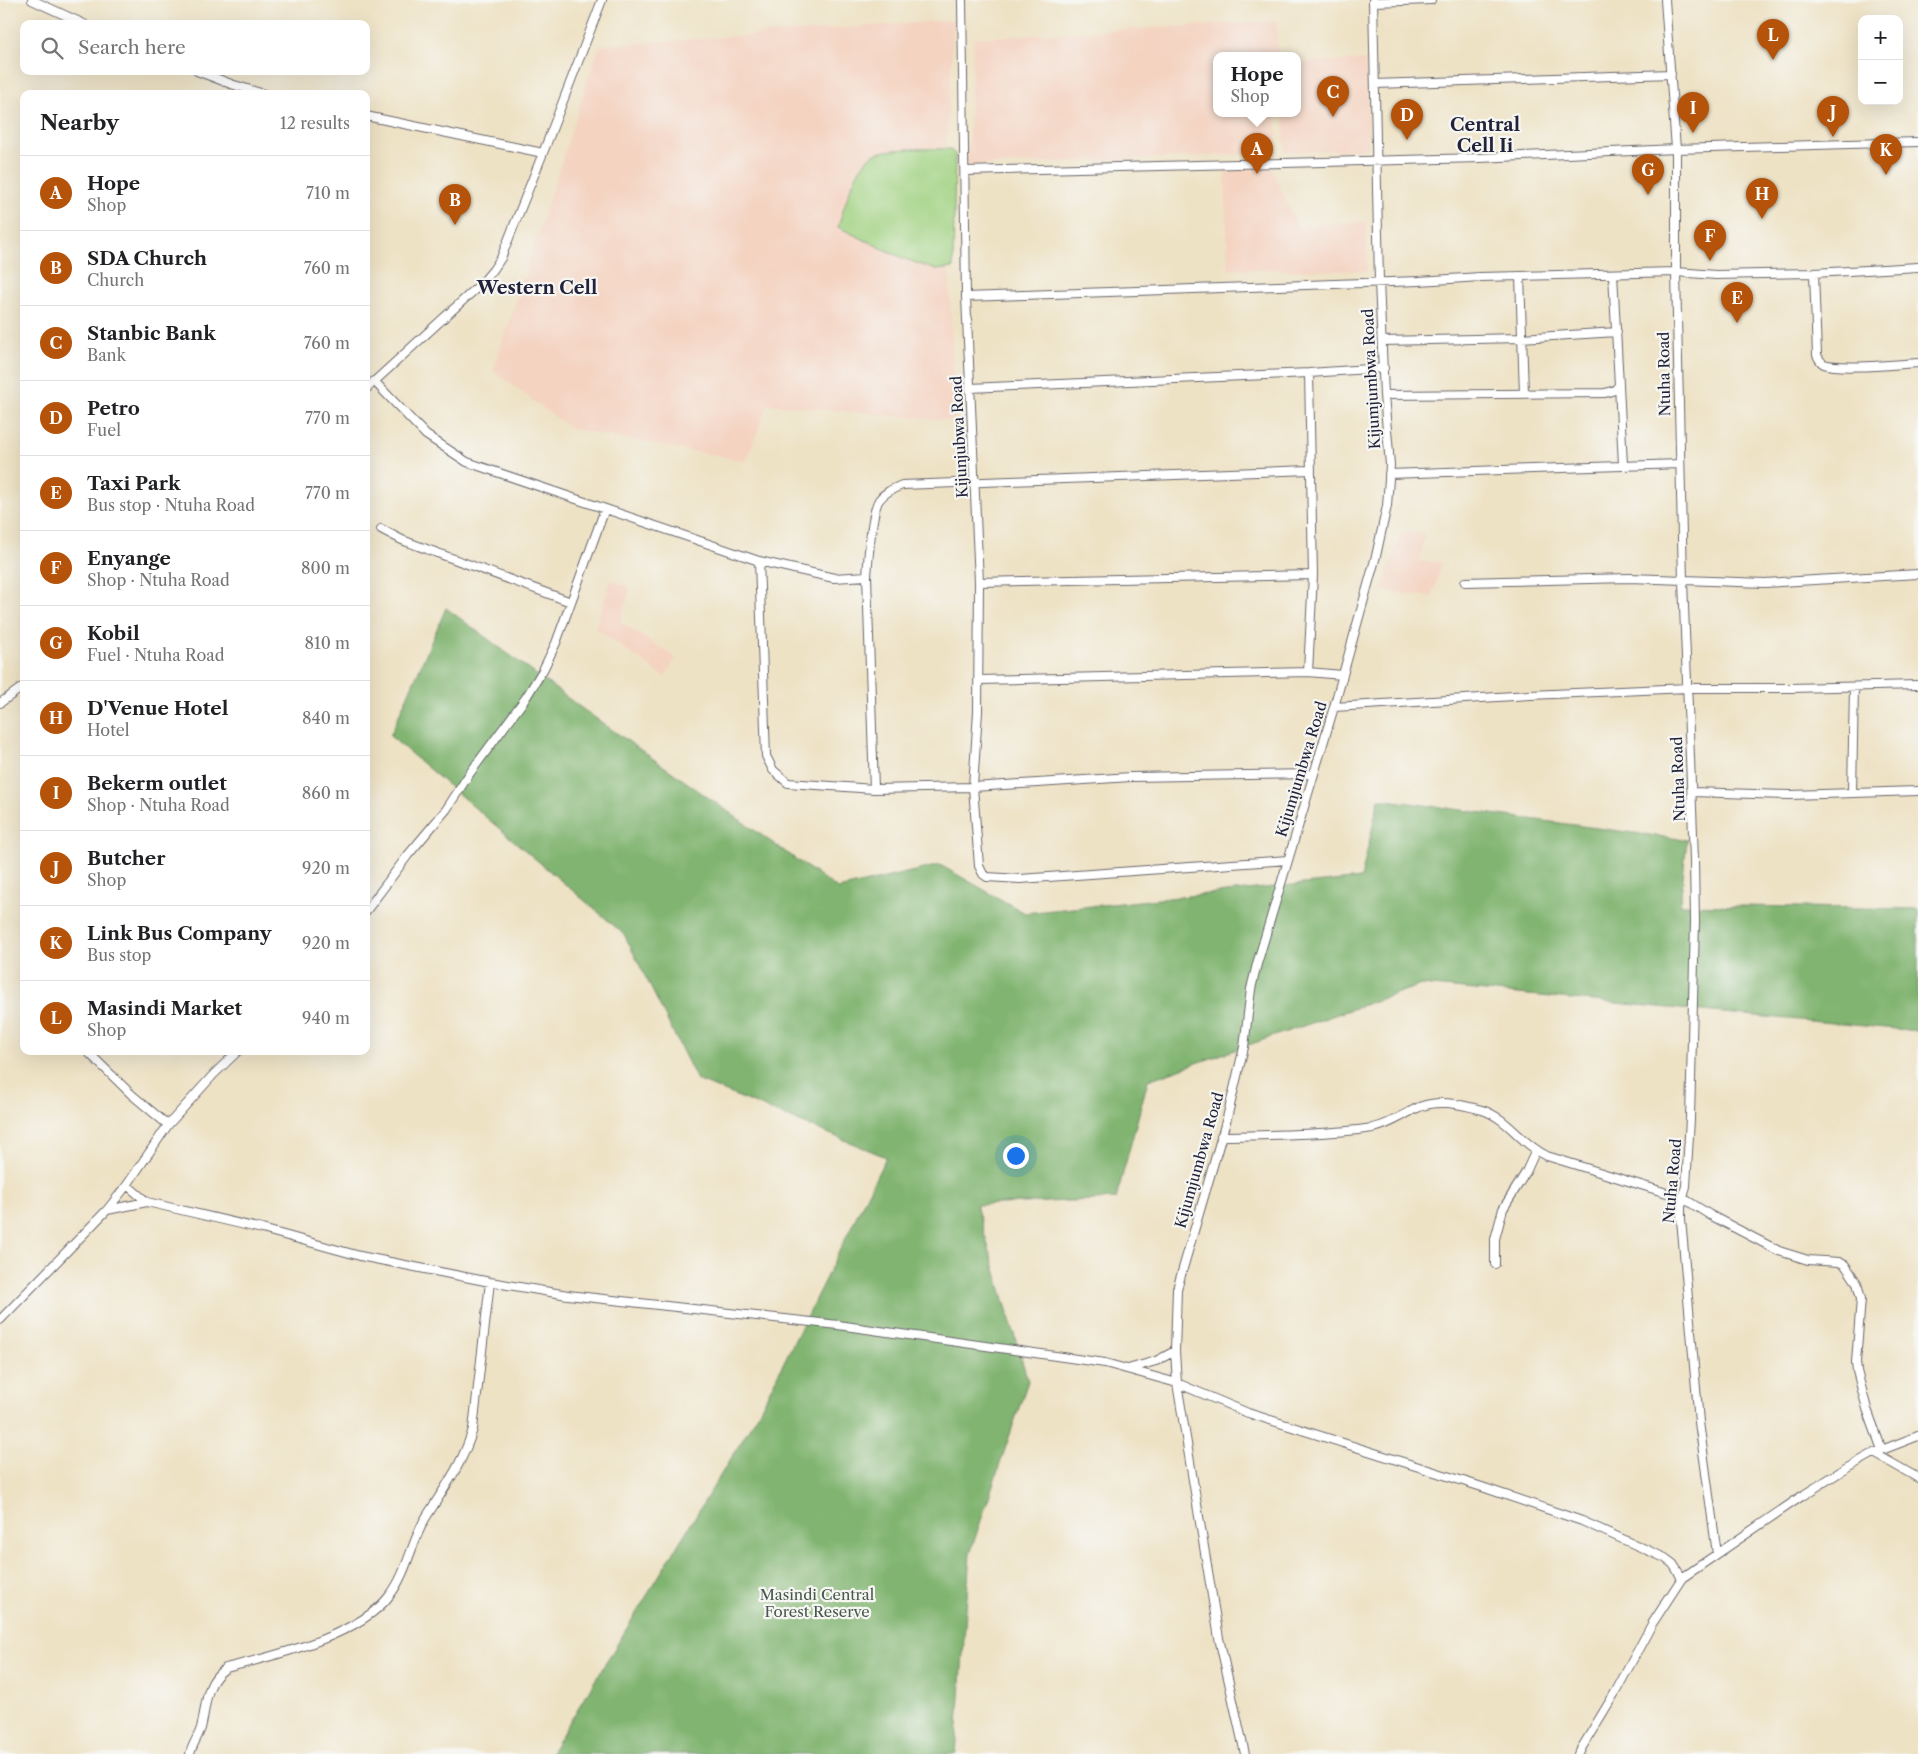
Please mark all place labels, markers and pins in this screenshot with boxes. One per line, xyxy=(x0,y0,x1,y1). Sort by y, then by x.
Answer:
pin: L xyxy=(1757,19,1789,60)
pin: C xyxy=(1317,76,1349,117)
pin: I xyxy=(1677,92,1709,133)
pin: J xyxy=(1817,96,1849,137)
pin: D xyxy=(1391,99,1423,140)
pin: A xyxy=(1241,133,1273,174)
pin: K xyxy=(1870,134,1902,175)
pin: G xyxy=(1632,154,1664,195)
pin: H xyxy=(1746,178,1778,219)
pin: B xyxy=(439,184,471,225)
pin: F xyxy=(1694,220,1726,261)
pin: E xyxy=(1721,282,1753,323)

